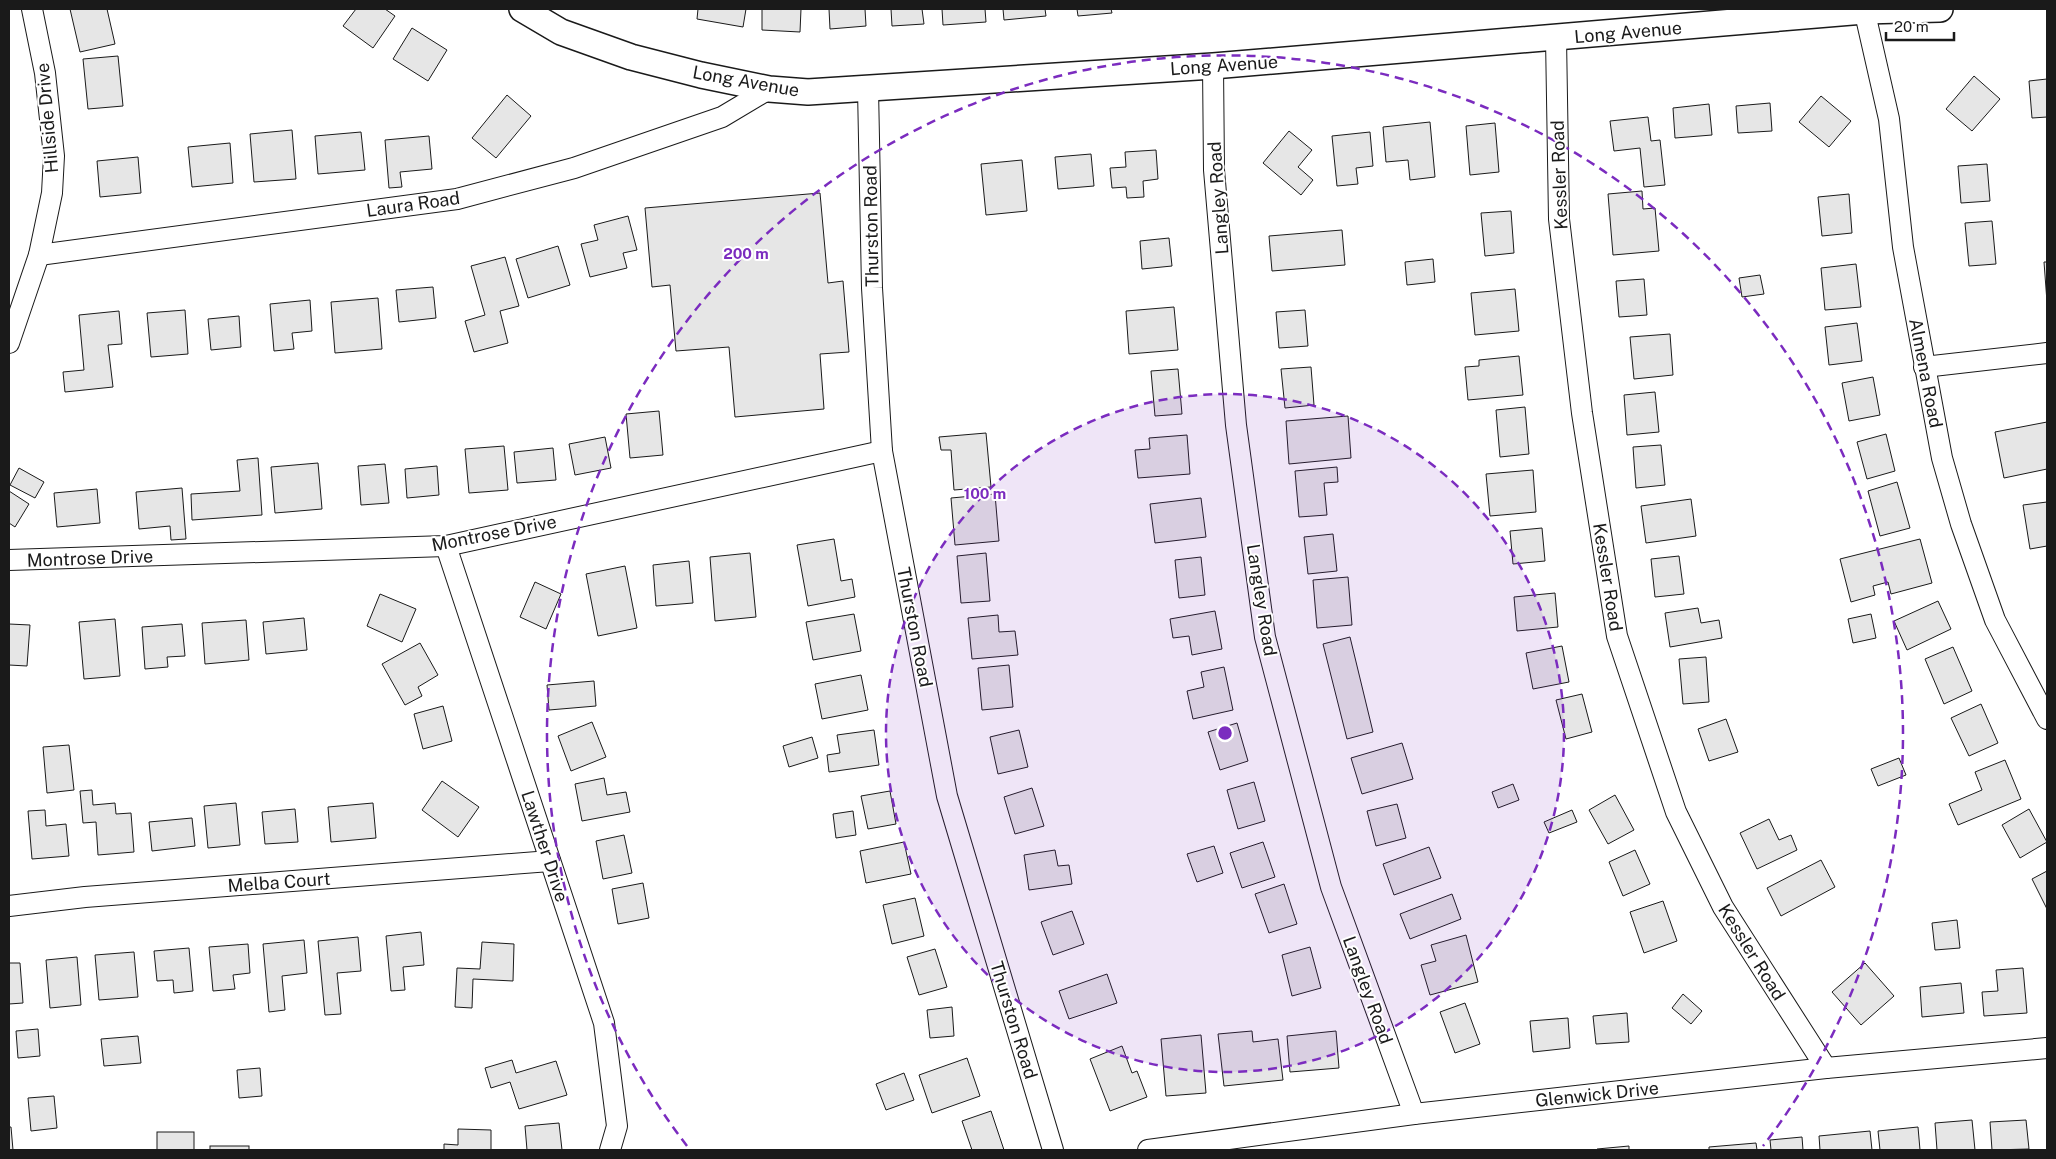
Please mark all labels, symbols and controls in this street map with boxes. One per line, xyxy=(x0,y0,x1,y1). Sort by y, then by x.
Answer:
scale bar xyxy=(1886,10,1954,42)
street label: Long Avenue xyxy=(1573,17,1683,47)
text: 20 m xyxy=(1894,18,1929,35)
street label: Long Avenue xyxy=(1169,51,1279,79)
street label: Long Avenue xyxy=(691,61,801,101)
street label: Hillside Drive xyxy=(32,62,62,174)
street label: Kessler Road xyxy=(1547,120,1571,230)
street label: Langley Road xyxy=(1204,141,1232,255)
street label: Thurston Road xyxy=(859,165,883,287)
street label: Laura Road xyxy=(365,187,461,221)
text: 200 m xyxy=(723,245,769,262)
street label: Almena Road xyxy=(1905,316,1947,430)
text: 100 m xyxy=(964,485,1006,502)
street label: Montrose Drive xyxy=(430,511,558,555)
street label: Kessler Road xyxy=(1589,521,1627,633)
street label: Langley Road xyxy=(1243,542,1281,658)
street label: Montrose Drive xyxy=(26,545,154,571)
street label: Thurston Road xyxy=(893,565,937,689)
centre of rings xyxy=(1216,724,1234,742)
street label: Lawther Drive xyxy=(517,788,573,904)
street label: Melba Court xyxy=(227,868,331,896)
street label: Kessler Road xyxy=(1714,900,1790,1004)
street label: Langley Road xyxy=(1339,933,1397,1047)
street label: Thurston Road xyxy=(986,959,1042,1081)
street label: Glenwick Drive xyxy=(1534,1077,1660,1111)

